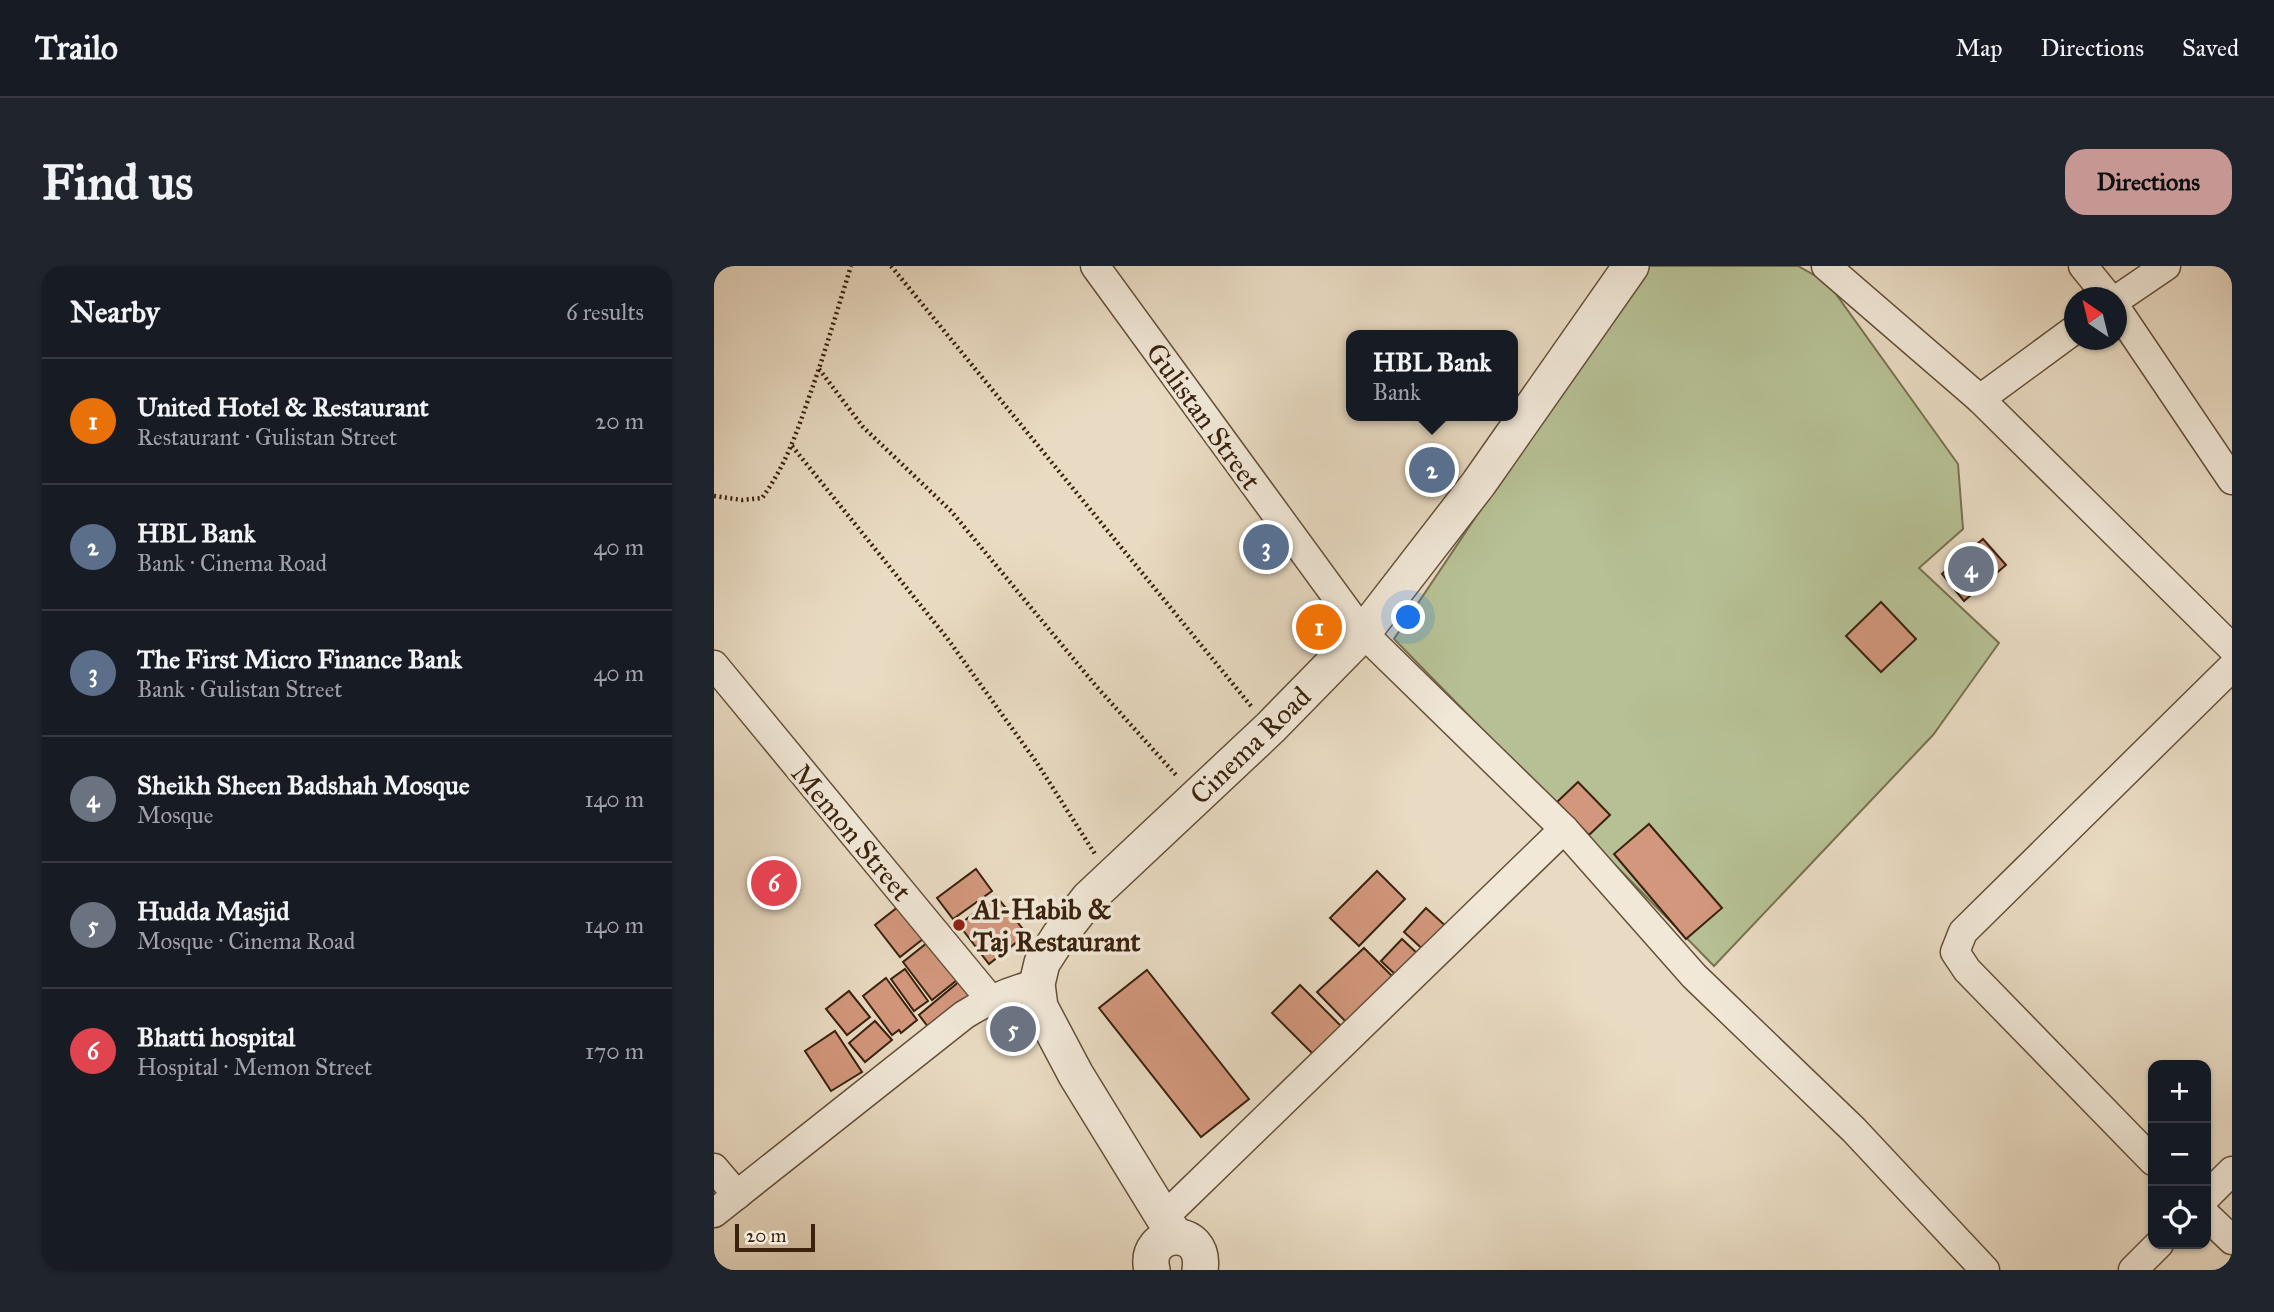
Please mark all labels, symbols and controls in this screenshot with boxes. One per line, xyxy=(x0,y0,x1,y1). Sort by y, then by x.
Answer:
text: Trailo xyxy=(35,28,118,68)
text: Map xyxy=(1956,33,2003,63)
text: Directions xyxy=(2041,33,2144,63)
text: Saved xyxy=(2182,33,2239,63)
button: Directions xyxy=(2065,149,2232,215)
text: Find us xyxy=(42,153,193,212)
north arrow xyxy=(2064,287,2127,350)
text: Nearby xyxy=(70,294,160,330)
text: 6 results xyxy=(566,298,644,326)
popup xyxy=(1346,330,1518,421)
street label: Gulistan Street xyxy=(1138,336,1269,497)
text: HBL Bank xyxy=(1373,346,1491,378)
text: Bank xyxy=(1373,378,1421,406)
text: United Hotel & Restaurant xyxy=(137,391,429,423)
text: 1 xyxy=(88,407,98,435)
text: 20 m xyxy=(595,407,644,435)
text: Restaurant · Gulistan Street xyxy=(137,423,397,451)
pin: 2 xyxy=(1409,444,1455,496)
text: HBL Bank xyxy=(137,517,256,549)
pin: 3 xyxy=(1243,521,1289,573)
text: 2 xyxy=(87,533,99,561)
text: 40 m xyxy=(594,533,644,561)
pin: 4 xyxy=(1948,543,1994,595)
text: Bank · Cinema Road xyxy=(137,549,327,577)
your location xyxy=(1391,600,1425,634)
pin: 1 xyxy=(1296,601,1342,653)
text: The First Micro Finance Bank xyxy=(137,643,462,675)
text: 3 xyxy=(88,659,98,687)
text: 40 m xyxy=(594,659,644,687)
text: Bank · Gulistan Street xyxy=(137,675,342,703)
street label: Cinema Road xyxy=(1183,679,1318,812)
street label: Memon Street xyxy=(784,756,919,908)
text: Sheikh Sheen Badshah Mosque xyxy=(137,769,470,801)
text: 4 xyxy=(87,785,99,813)
text: 140 m xyxy=(584,785,644,813)
text: Mosque xyxy=(137,801,213,829)
pin: 6 xyxy=(751,857,797,909)
place label: Al-Habib & Taj Restaurant xyxy=(971,892,1141,959)
text: Hudda Masjid xyxy=(137,895,289,927)
text: 5 xyxy=(88,911,98,939)
text: 140 m xyxy=(584,911,644,939)
marker: Al-Habib & Taj Restaurant xyxy=(951,917,967,933)
text: Mosque · Cinema Road xyxy=(137,927,355,955)
pin: 5 xyxy=(990,1003,1036,1055)
text: Bhatti hospital xyxy=(137,1021,295,1053)
text: 6 xyxy=(87,1037,99,1065)
text: 170 m xyxy=(585,1037,644,1065)
text: Hospital · Memon Street xyxy=(137,1053,372,1081)
map controls xyxy=(2148,1060,2211,1249)
button: + xyxy=(2148,1060,2211,1123)
button: − xyxy=(2148,1123,2211,1186)
button: locate xyxy=(2148,1186,2211,1249)
scale bar xyxy=(735,1221,816,1253)
text: 20 m xyxy=(746,1224,787,1247)

